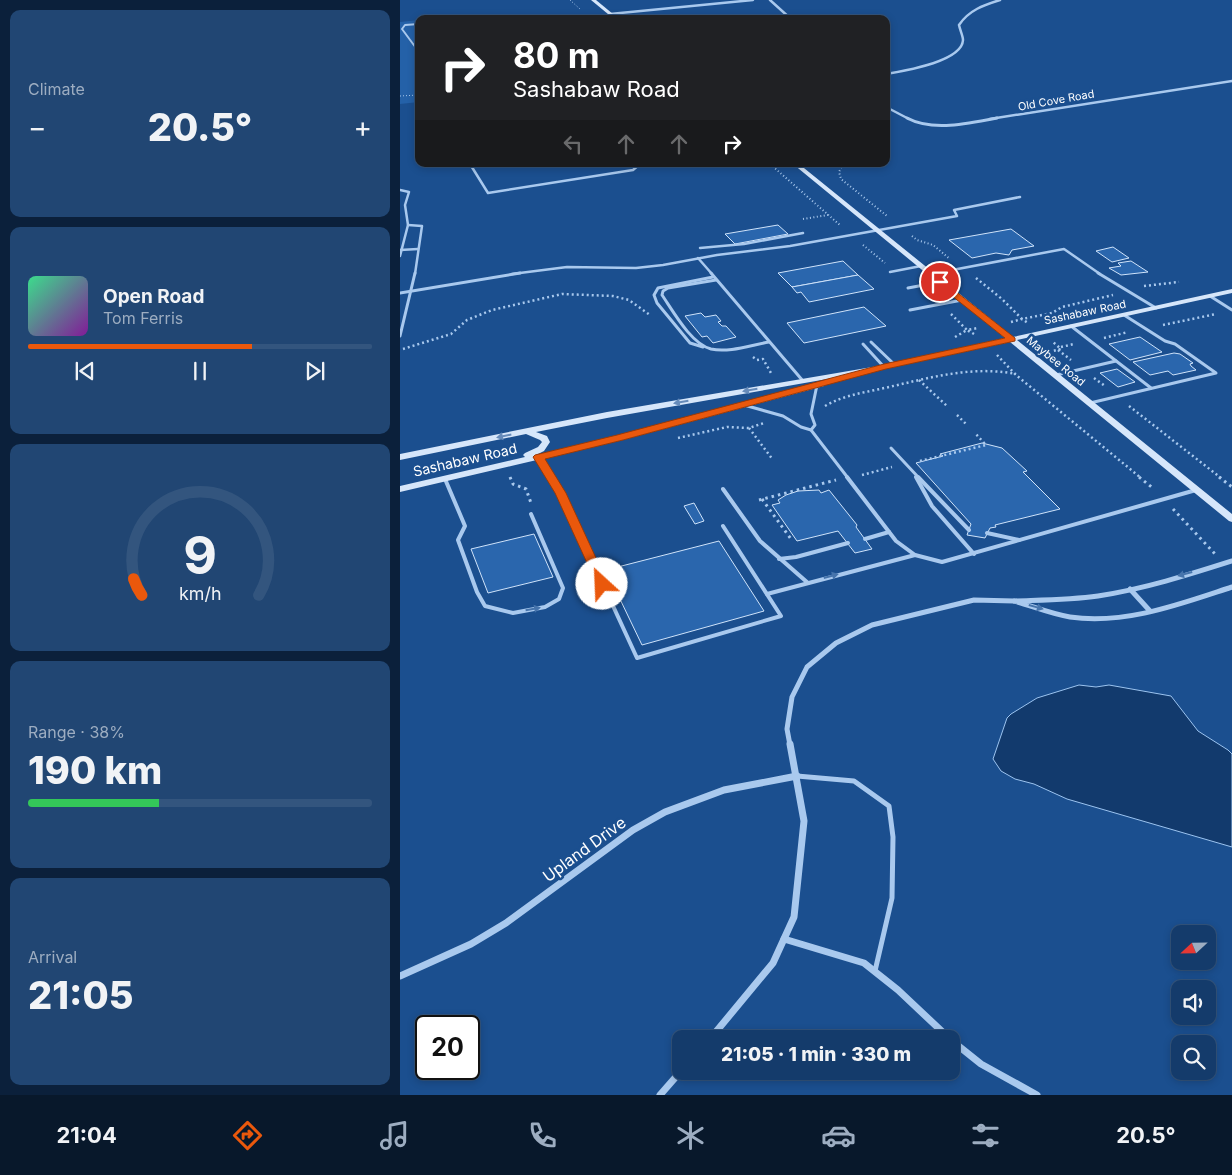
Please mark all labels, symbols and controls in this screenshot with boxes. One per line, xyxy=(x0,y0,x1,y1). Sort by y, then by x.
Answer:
text: 80 m xyxy=(513,34,600,76)
icon: right xyxy=(430,35,495,100)
text: Sashabaw Road xyxy=(513,76,680,102)
text: Climate xyxy=(28,79,85,99)
street label: Old Cove Road xyxy=(1017,86,1095,114)
text: 20.5° xyxy=(148,104,252,150)
text: − xyxy=(28,110,47,144)
text: + xyxy=(353,110,372,144)
icon: left xyxy=(559,130,587,158)
icon: ahead xyxy=(612,130,640,158)
icon: ahead xyxy=(665,130,693,158)
icon: right xyxy=(718,130,746,158)
pin xyxy=(919,261,961,303)
icon: arrive xyxy=(926,268,954,296)
text: Open Road xyxy=(103,285,204,308)
street label: Sashabaw Road xyxy=(1043,296,1127,328)
text: Tom Ferris xyxy=(103,308,183,328)
street label: Maybee Road xyxy=(1024,333,1088,389)
icon: previous xyxy=(71,357,99,385)
icon: pause xyxy=(186,357,214,385)
icon: next xyxy=(301,357,329,385)
one-way arrow xyxy=(742,387,758,395)
one-way arrow xyxy=(673,399,689,407)
one-way arrow xyxy=(497,432,512,440)
street label: Sashabaw Road xyxy=(411,439,518,480)
text: 9 xyxy=(183,524,217,587)
position arrow xyxy=(575,557,627,609)
one-way arrow xyxy=(1178,570,1193,578)
one-way arrow xyxy=(823,572,838,580)
text: km/h xyxy=(179,583,221,604)
one-way arrow xyxy=(1028,604,1043,612)
one-way arrow xyxy=(525,605,541,613)
text: Range · 38% xyxy=(28,722,125,742)
text: 190 km xyxy=(28,747,162,793)
street label: Upland Drive xyxy=(538,812,630,886)
north arrow xyxy=(1171,925,1216,970)
map controls xyxy=(1171,925,1216,1080)
text: Arrival xyxy=(28,947,77,967)
text: 21:05 xyxy=(28,972,133,1018)
button: sound xyxy=(1171,980,1216,1025)
speed limit sign: 20 xyxy=(415,1015,480,1080)
button: search xyxy=(1171,1035,1216,1080)
text: 21:05 · 1 min · 330 m xyxy=(721,1043,911,1066)
icon: directions xyxy=(230,1118,265,1153)
icon: music xyxy=(377,1118,412,1153)
icon: phone xyxy=(525,1118,560,1153)
icon: climate xyxy=(673,1118,708,1153)
icon: car xyxy=(821,1118,856,1153)
icon: filters xyxy=(968,1118,1003,1153)
text: 21:04 xyxy=(56,1122,117,1148)
text: 20.5° xyxy=(1116,1122,1176,1148)

